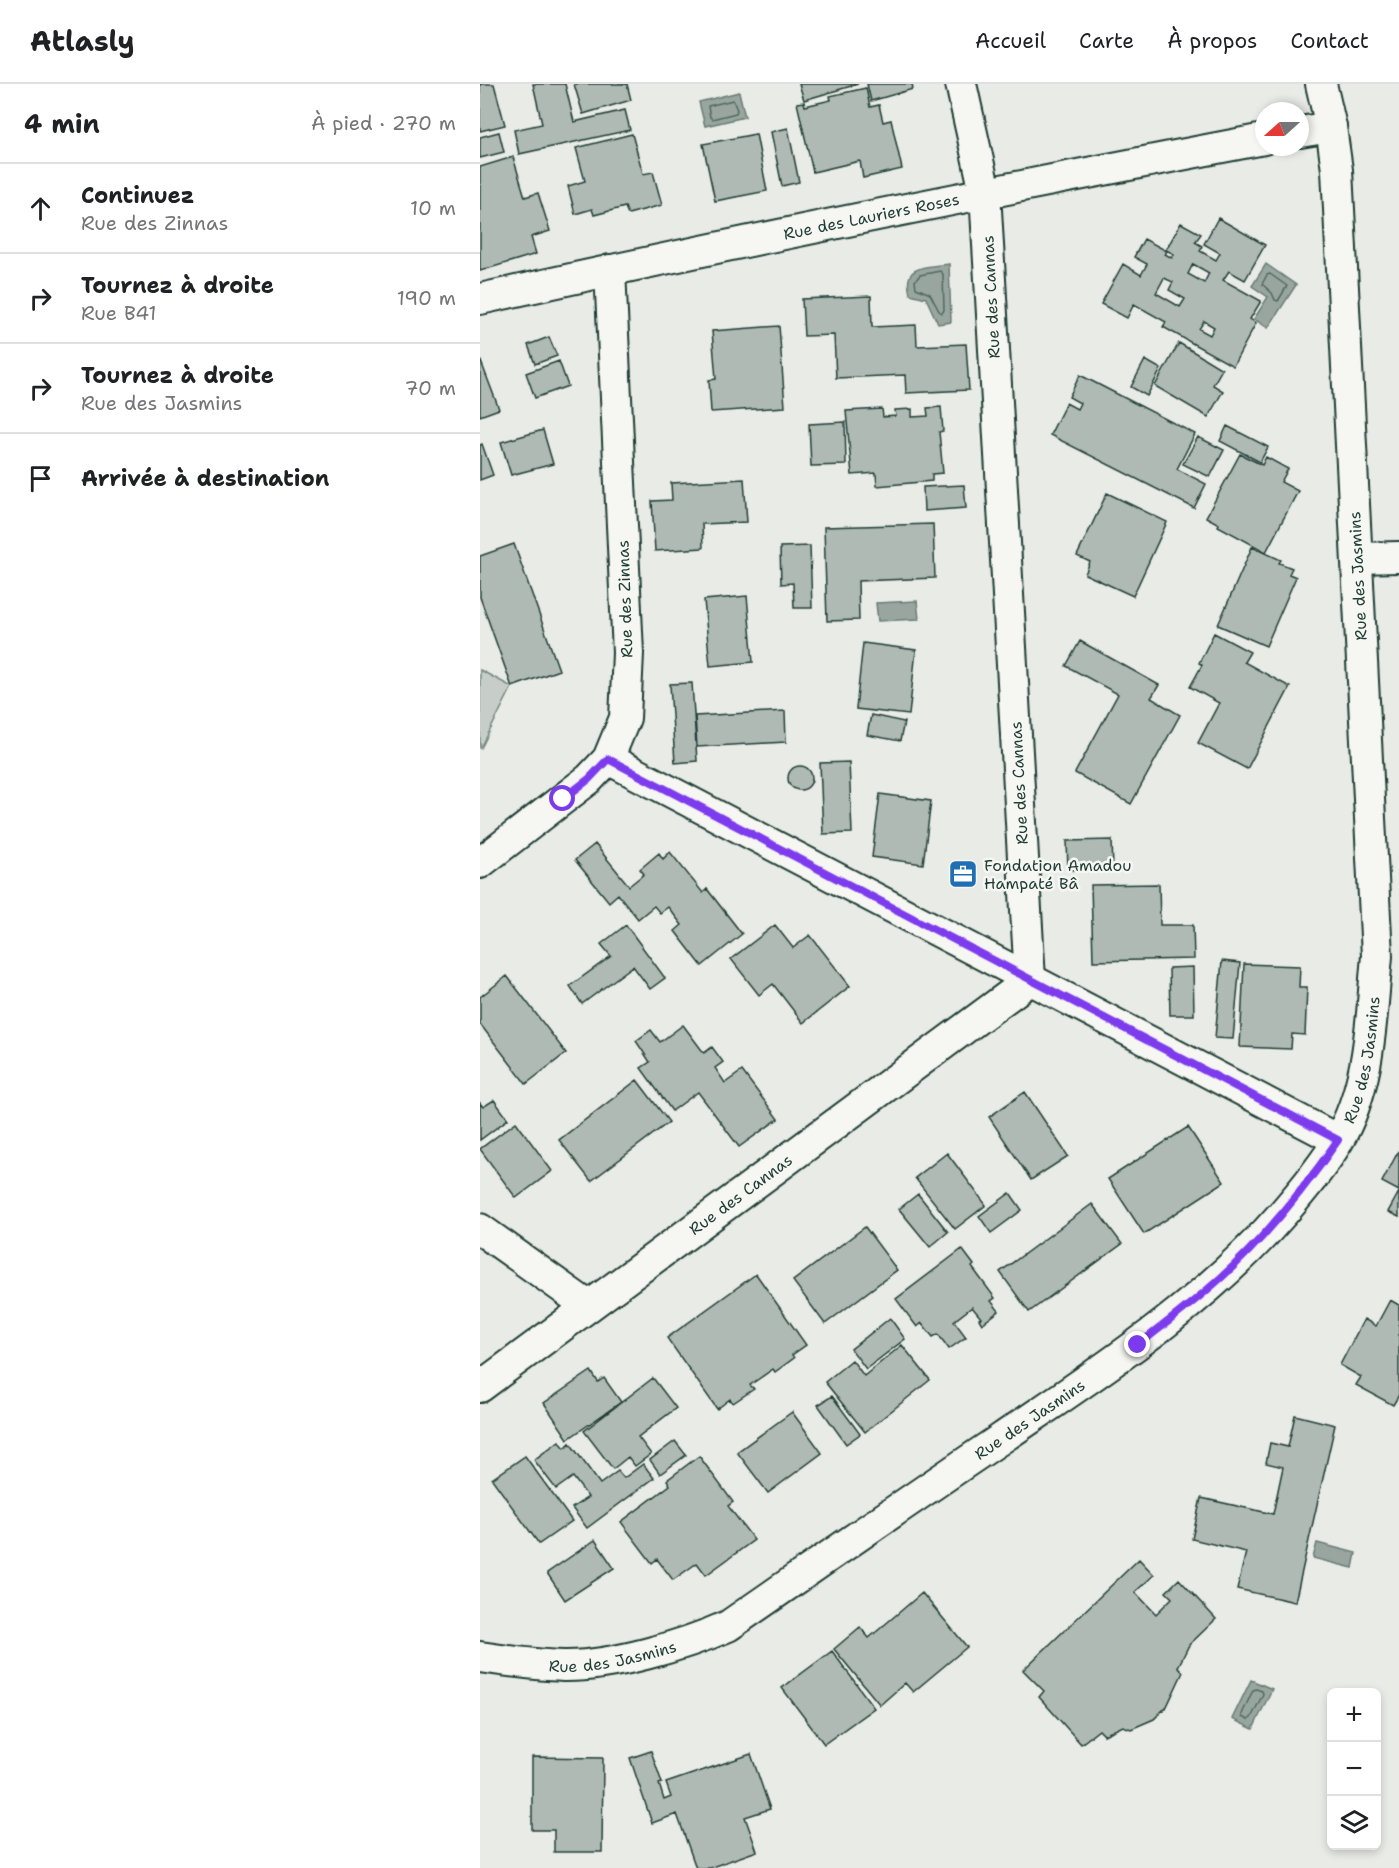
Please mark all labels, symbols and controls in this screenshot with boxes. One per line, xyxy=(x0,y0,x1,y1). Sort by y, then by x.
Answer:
text: Atlasly xyxy=(30,22,135,60)
text: Accueil xyxy=(975,27,1046,55)
text: Carte xyxy=(1079,27,1134,55)
text: À propos xyxy=(1167,27,1257,55)
text: Contact xyxy=(1290,27,1369,55)
north arrow xyxy=(1255,102,1309,156)
text: 4 min xyxy=(24,106,100,141)
text: À pied · 270 m xyxy=(311,110,456,136)
text: Continuez xyxy=(81,181,194,210)
street label: Rue des Lauriers Roses xyxy=(782,188,961,244)
icon: ahead xyxy=(24,192,57,225)
text: 10 m xyxy=(410,195,456,221)
text: Rue des Zinnas xyxy=(81,210,228,236)
street label: Rue des Cannas xyxy=(977,235,1005,359)
text: Tournez à droite xyxy=(81,271,274,300)
icon: right xyxy=(24,282,57,315)
text: 190 m xyxy=(397,285,456,311)
text: Rue B41 xyxy=(81,300,157,326)
text: Tournez à droite xyxy=(81,361,274,390)
icon: right xyxy=(24,372,57,405)
text: 70 m xyxy=(404,375,456,401)
text: Rue des Jasmins xyxy=(81,390,242,416)
icon: arrive xyxy=(24,462,57,495)
text: Arrivée à destination xyxy=(81,464,329,493)
street label: Rue des Jasmins xyxy=(1344,511,1372,641)
street label: Rue des Zinnas xyxy=(612,540,638,658)
street label: Rue des Cannas xyxy=(1005,721,1033,845)
route start xyxy=(549,785,575,811)
place label: Fondation Amadou Hampaté Bâ xyxy=(984,855,1131,894)
office icon: Fondation Amadou Hampaté Bâ xyxy=(947,858,979,890)
street label: Rue des Jasmins xyxy=(1338,995,1384,1126)
street label: Rue des Cannas xyxy=(685,1149,796,1239)
route end xyxy=(1124,1331,1150,1357)
street label: Rue des Jasmins xyxy=(970,1374,1089,1464)
street label: Rue des Jasmins xyxy=(548,1635,679,1677)
map controls xyxy=(1327,1688,1381,1850)
button: + xyxy=(1327,1688,1381,1742)
button: − xyxy=(1327,1742,1381,1796)
button: layers xyxy=(1327,1796,1381,1850)

